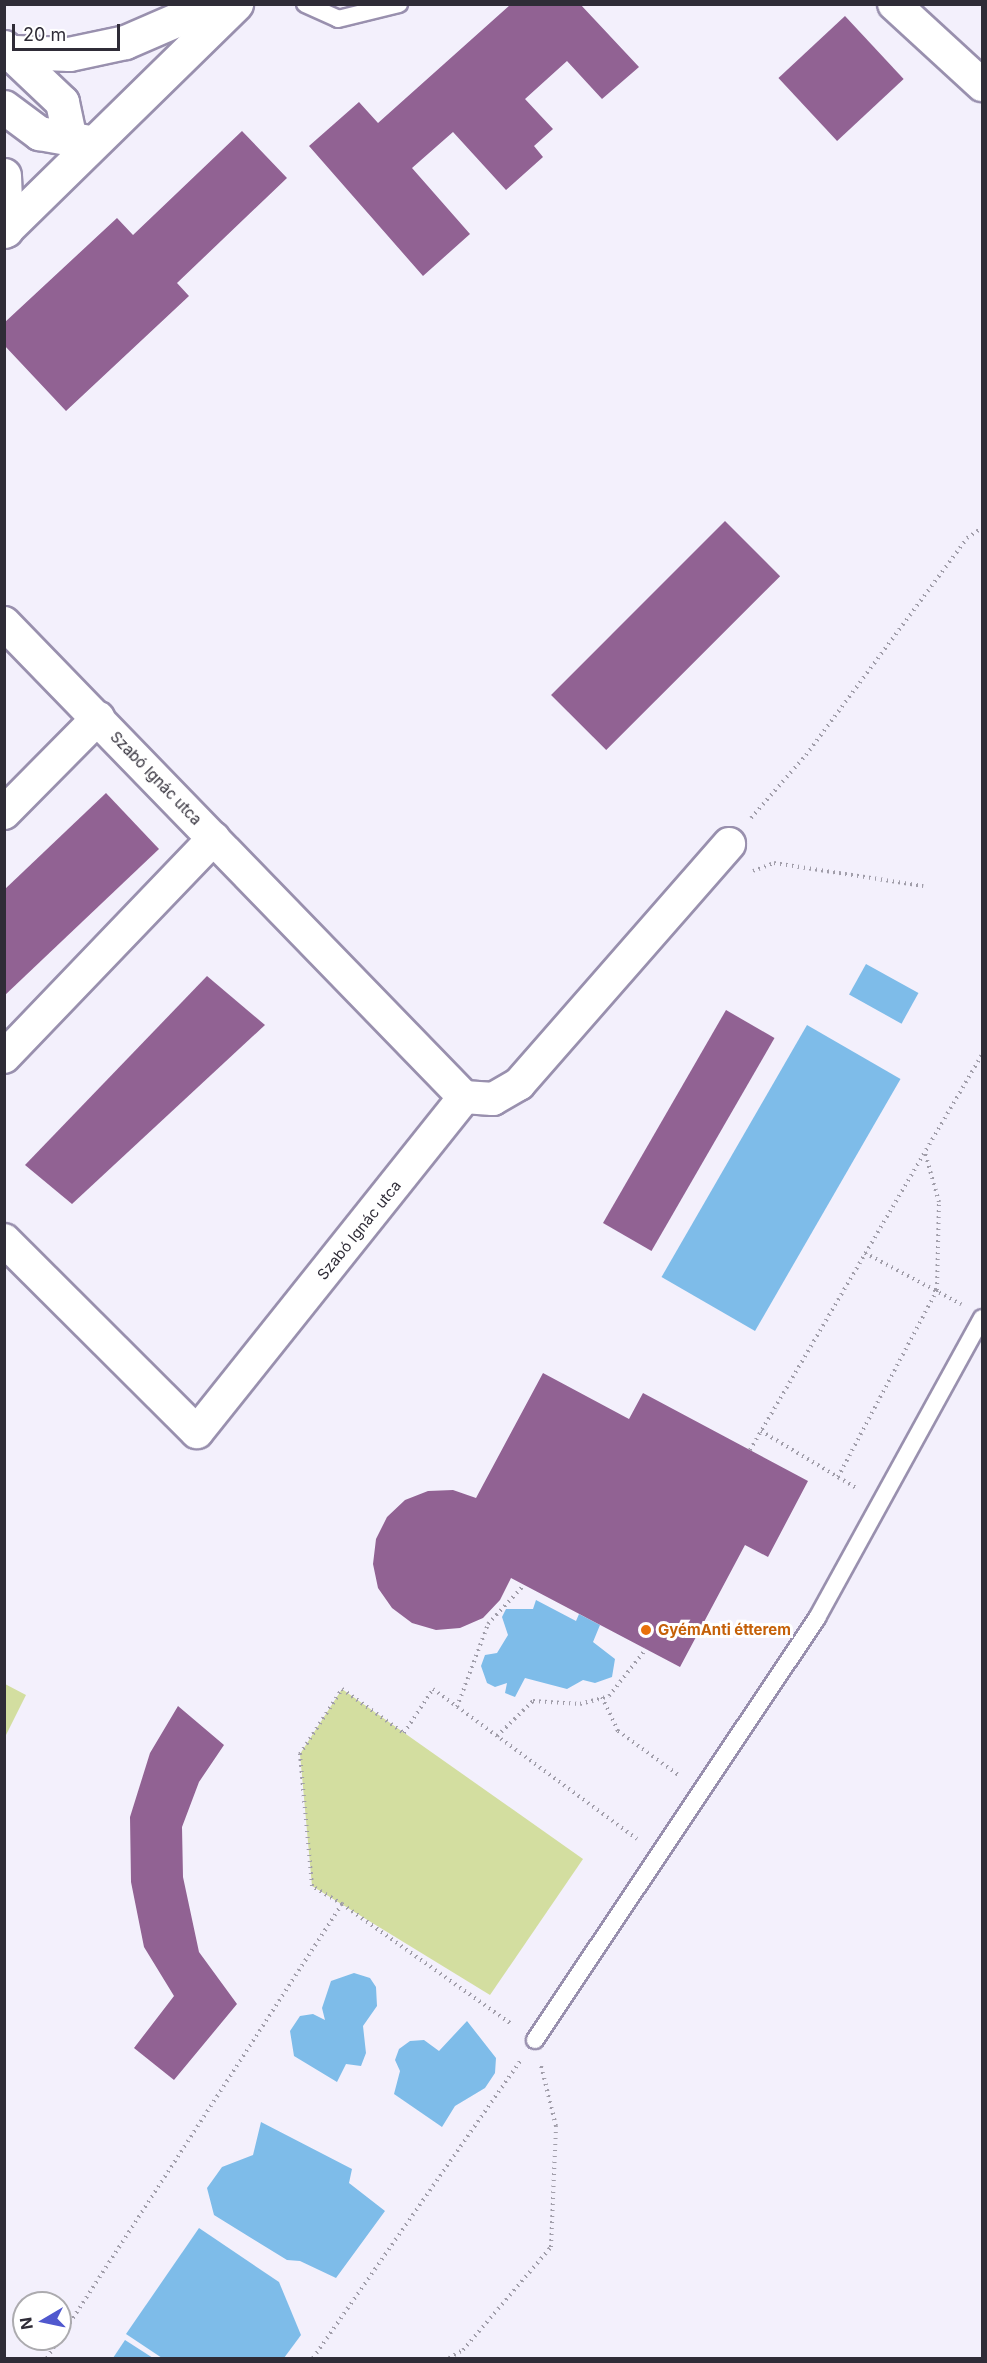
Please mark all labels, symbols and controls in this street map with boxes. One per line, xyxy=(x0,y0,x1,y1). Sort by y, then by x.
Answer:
scale bar xyxy=(15,12,123,50)
text: 20 m xyxy=(23,24,66,45)
street label: Szabó Ignác utca xyxy=(107,728,205,828)
street label: Szabó Ignác utca xyxy=(313,1177,405,1283)
place label: GyémAnti étterem xyxy=(658,1621,791,1639)
marker: GyémAnti étterem xyxy=(639,1623,653,1637)
north arrow xyxy=(12,2291,72,2351)
text: N xyxy=(15,2316,37,2331)

